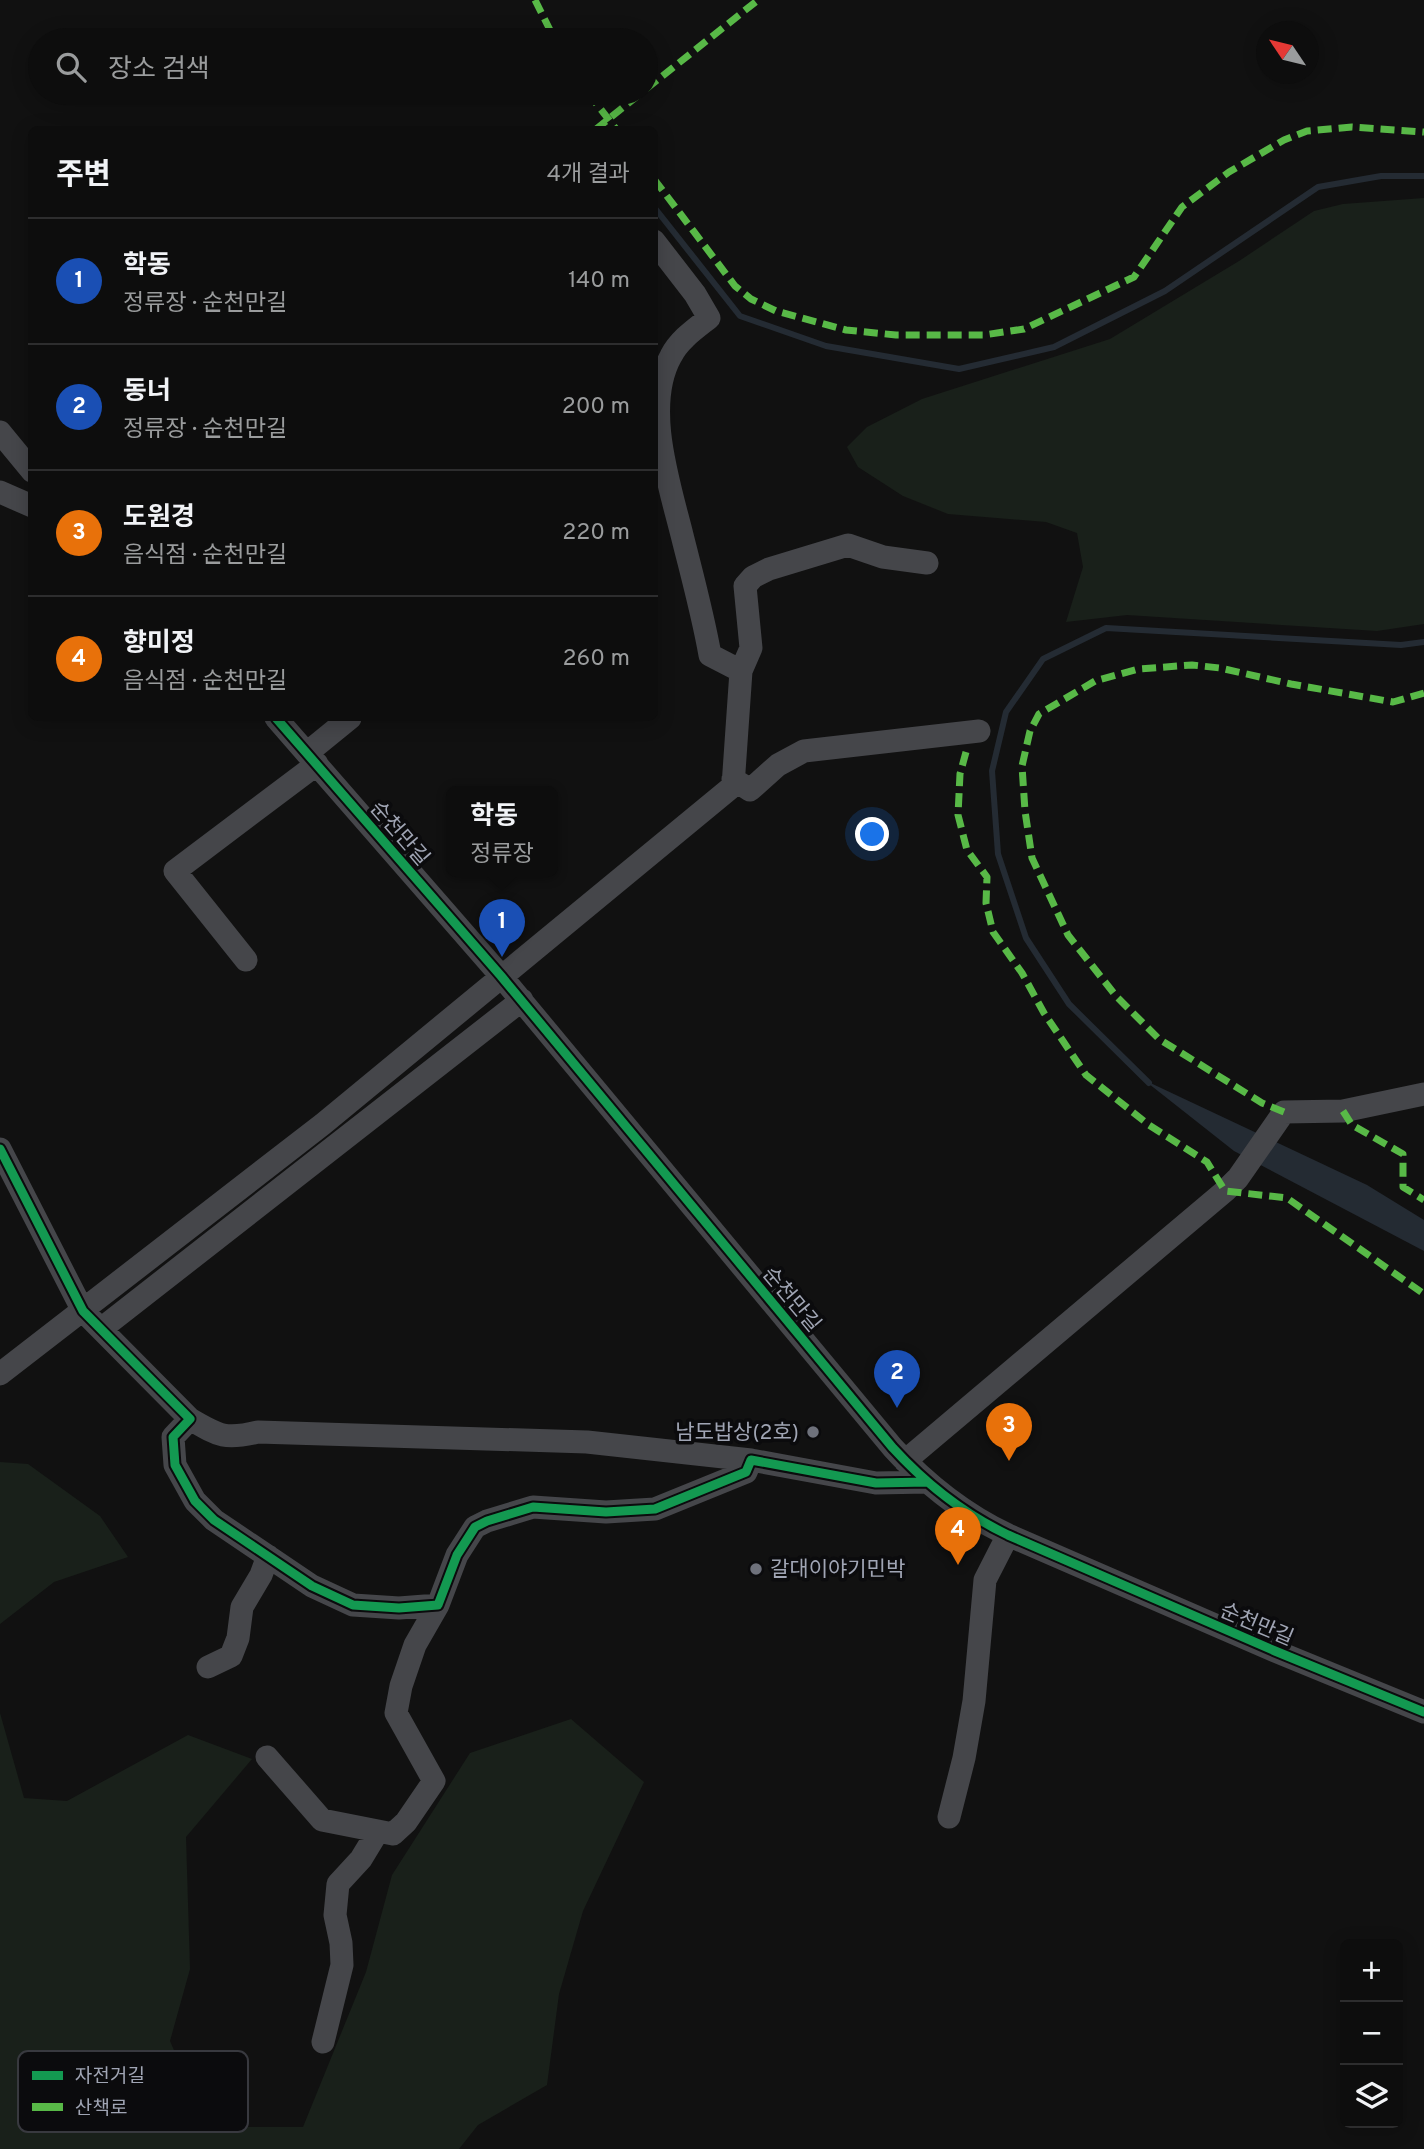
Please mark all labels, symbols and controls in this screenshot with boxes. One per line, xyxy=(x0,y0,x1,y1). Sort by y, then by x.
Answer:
north arrow xyxy=(1256,21,1319,84)
search box xyxy=(28,28,658,105)
icon: search xyxy=(52,48,90,86)
text: 장소 검색 xyxy=(108,54,210,87)
text: 주변 xyxy=(56,158,111,195)
text: 4개 결과 xyxy=(547,161,630,190)
text: 학동 xyxy=(123,250,171,283)
text: 1 xyxy=(74,267,84,296)
text: 140 m xyxy=(568,267,630,296)
text: 정류장 · 순천만길 xyxy=(123,290,287,319)
text: 동너 xyxy=(123,376,171,409)
text: 2 xyxy=(72,393,86,422)
text: 200 m xyxy=(562,393,630,422)
text: 정류장 · 순천만길 xyxy=(123,416,287,445)
text: 도원경 xyxy=(123,502,195,535)
text: 3 xyxy=(72,519,86,548)
text: 220 m xyxy=(562,519,630,548)
text: 음식점 · 순천만길 xyxy=(123,542,287,571)
text: 향미정 xyxy=(123,628,195,661)
text: 4 xyxy=(72,645,86,674)
text: 260 m xyxy=(563,645,630,674)
text: 음식점 · 순천만길 xyxy=(123,668,287,697)
popup xyxy=(446,786,558,877)
street label: 순천만길 xyxy=(363,796,434,872)
text: 학동 xyxy=(470,801,518,834)
your location xyxy=(855,817,889,851)
text: 정류장 xyxy=(470,841,534,870)
pin: 1 xyxy=(479,899,525,957)
street label: 순천만길 xyxy=(756,1262,826,1338)
pin: 2 xyxy=(874,1350,920,1408)
pin: 3 xyxy=(986,1403,1032,1461)
place label: 남도밥상(2호) xyxy=(675,1420,799,1447)
marker: 남도밥상(2호) xyxy=(805,1424,821,1440)
pin: 4 xyxy=(935,1507,981,1565)
place label: 갈대이야기민박 xyxy=(770,1557,905,1584)
marker: 갈대이야기민박 xyxy=(748,1561,764,1577)
street label: 순천만길 xyxy=(1216,1598,1297,1653)
map controls xyxy=(1340,1939,1403,2128)
button: + xyxy=(1340,1939,1403,2002)
button: − xyxy=(1340,2002,1403,2065)
legend xyxy=(18,2051,248,2132)
text: 자전거길 xyxy=(75,2065,145,2089)
button: layers xyxy=(1340,2065,1403,2128)
text: 산책로 xyxy=(75,2097,127,2121)

